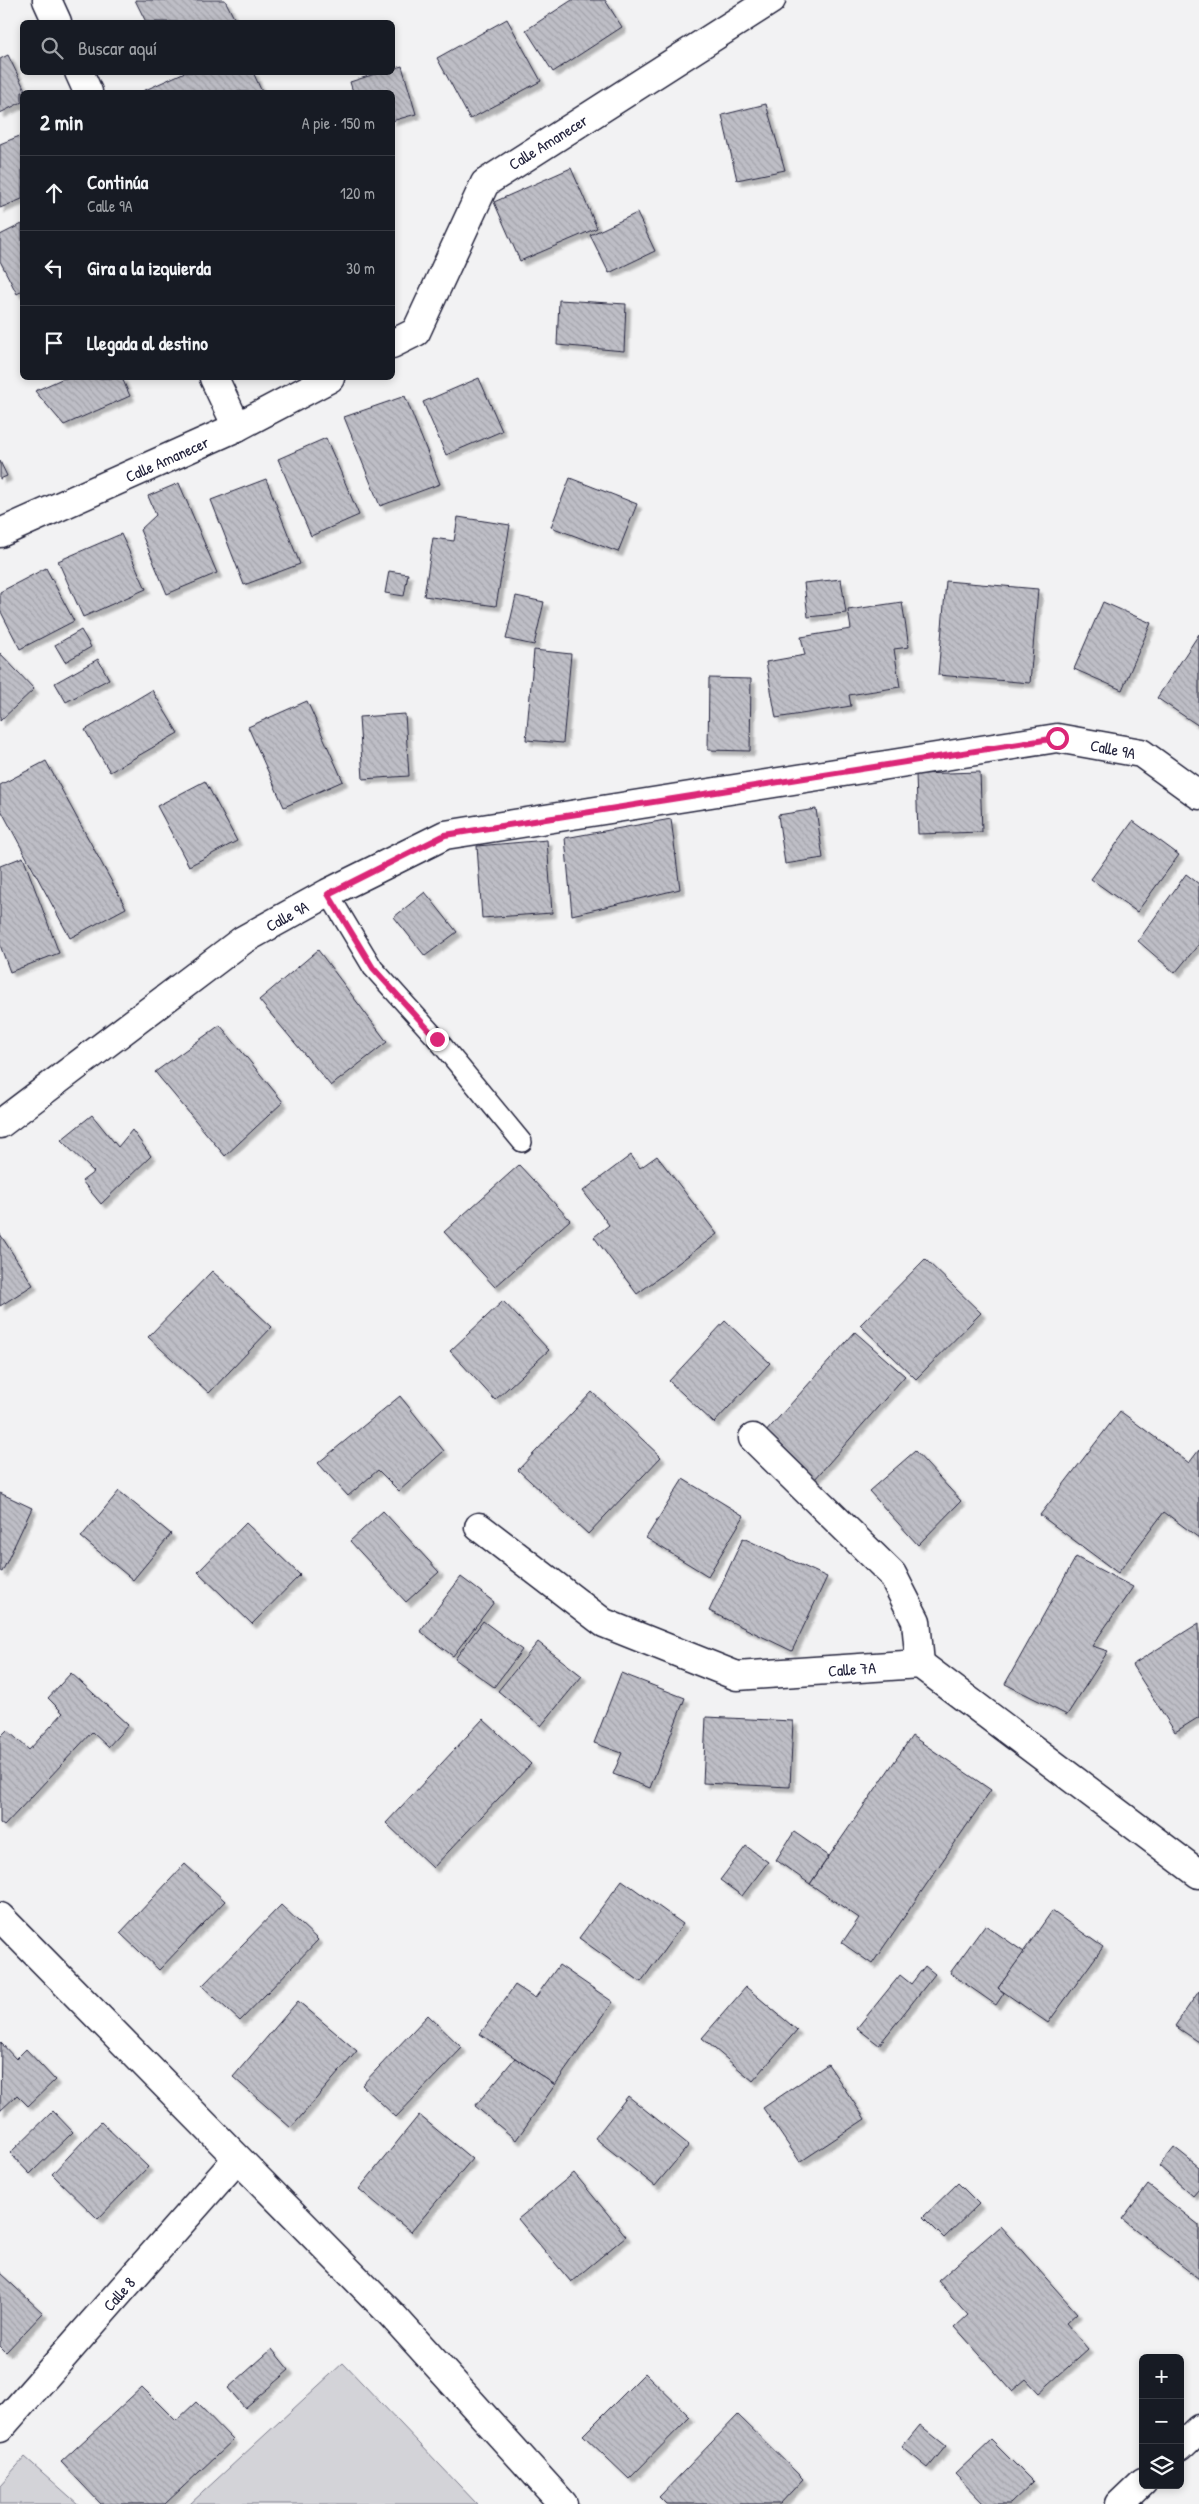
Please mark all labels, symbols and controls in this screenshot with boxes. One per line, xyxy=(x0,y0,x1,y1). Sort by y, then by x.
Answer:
search box xyxy=(20,20,395,75)
icon: search xyxy=(38,34,66,62)
text: Buscar aquí xyxy=(78,35,157,61)
text: 2 min xyxy=(40,108,83,137)
street label: Calle Amanecer xyxy=(504,109,592,175)
text: A pie · 150 m xyxy=(302,112,375,134)
text: Continúa xyxy=(87,169,148,195)
icon: ahead xyxy=(40,179,68,207)
text: 120 m xyxy=(340,182,375,204)
text: Calle 9A xyxy=(87,195,133,217)
icon: left xyxy=(40,254,68,282)
text: Gira a la izquierda xyxy=(87,255,211,281)
text: 30 m xyxy=(346,257,375,279)
icon: arrive xyxy=(40,329,68,357)
text: Llegada al destino xyxy=(87,330,208,356)
street label: Calle Amanecer xyxy=(122,431,212,487)
route start xyxy=(1046,727,1069,750)
street label: Calle 9A xyxy=(1088,734,1138,764)
street label: Calle 9A xyxy=(262,895,312,937)
route end xyxy=(426,1028,449,1051)
street label: Calle 7A xyxy=(827,1656,877,1682)
street label: Calle 8 xyxy=(98,2272,140,2316)
map controls xyxy=(1139,2354,1184,2489)
button: + xyxy=(1139,2354,1184,2399)
button: − xyxy=(1139,2399,1184,2444)
button: layers xyxy=(1139,2444,1184,2489)

